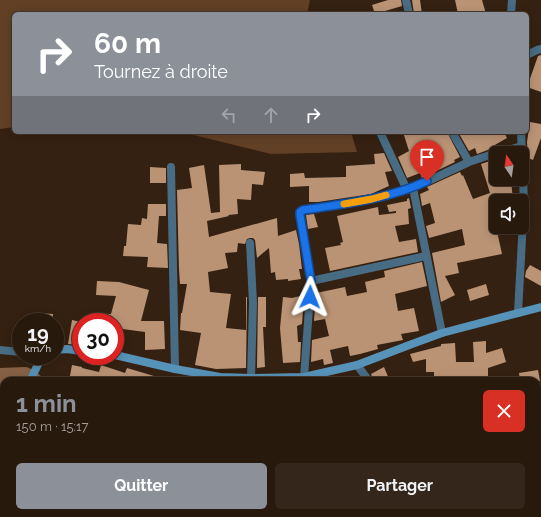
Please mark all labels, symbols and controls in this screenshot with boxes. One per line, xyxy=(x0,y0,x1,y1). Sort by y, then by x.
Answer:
text: 60 m xyxy=(94,27,161,60)
icon: right xyxy=(28,28,80,80)
text: Tournez à droite xyxy=(94,61,228,82)
icon: left xyxy=(218,104,240,126)
icon: ahead xyxy=(260,104,282,126)
icon: right xyxy=(302,104,324,126)
pin xyxy=(410,140,444,181)
icon: arrive xyxy=(416,146,438,168)
north arrow xyxy=(489,146,529,186)
map controls xyxy=(489,146,529,234)
button: sound xyxy=(489,194,529,234)
position arrow xyxy=(289,276,331,318)
speed limit sign: 30 xyxy=(72,313,124,365)
text: 19 xyxy=(27,322,49,346)
text: km/h xyxy=(25,343,51,354)
text: 1 min xyxy=(16,389,77,418)
button: close xyxy=(483,390,525,432)
text: 150 m · 15:17 xyxy=(16,419,89,434)
button: Quitter xyxy=(16,463,267,509)
button: Partager xyxy=(275,463,525,509)

